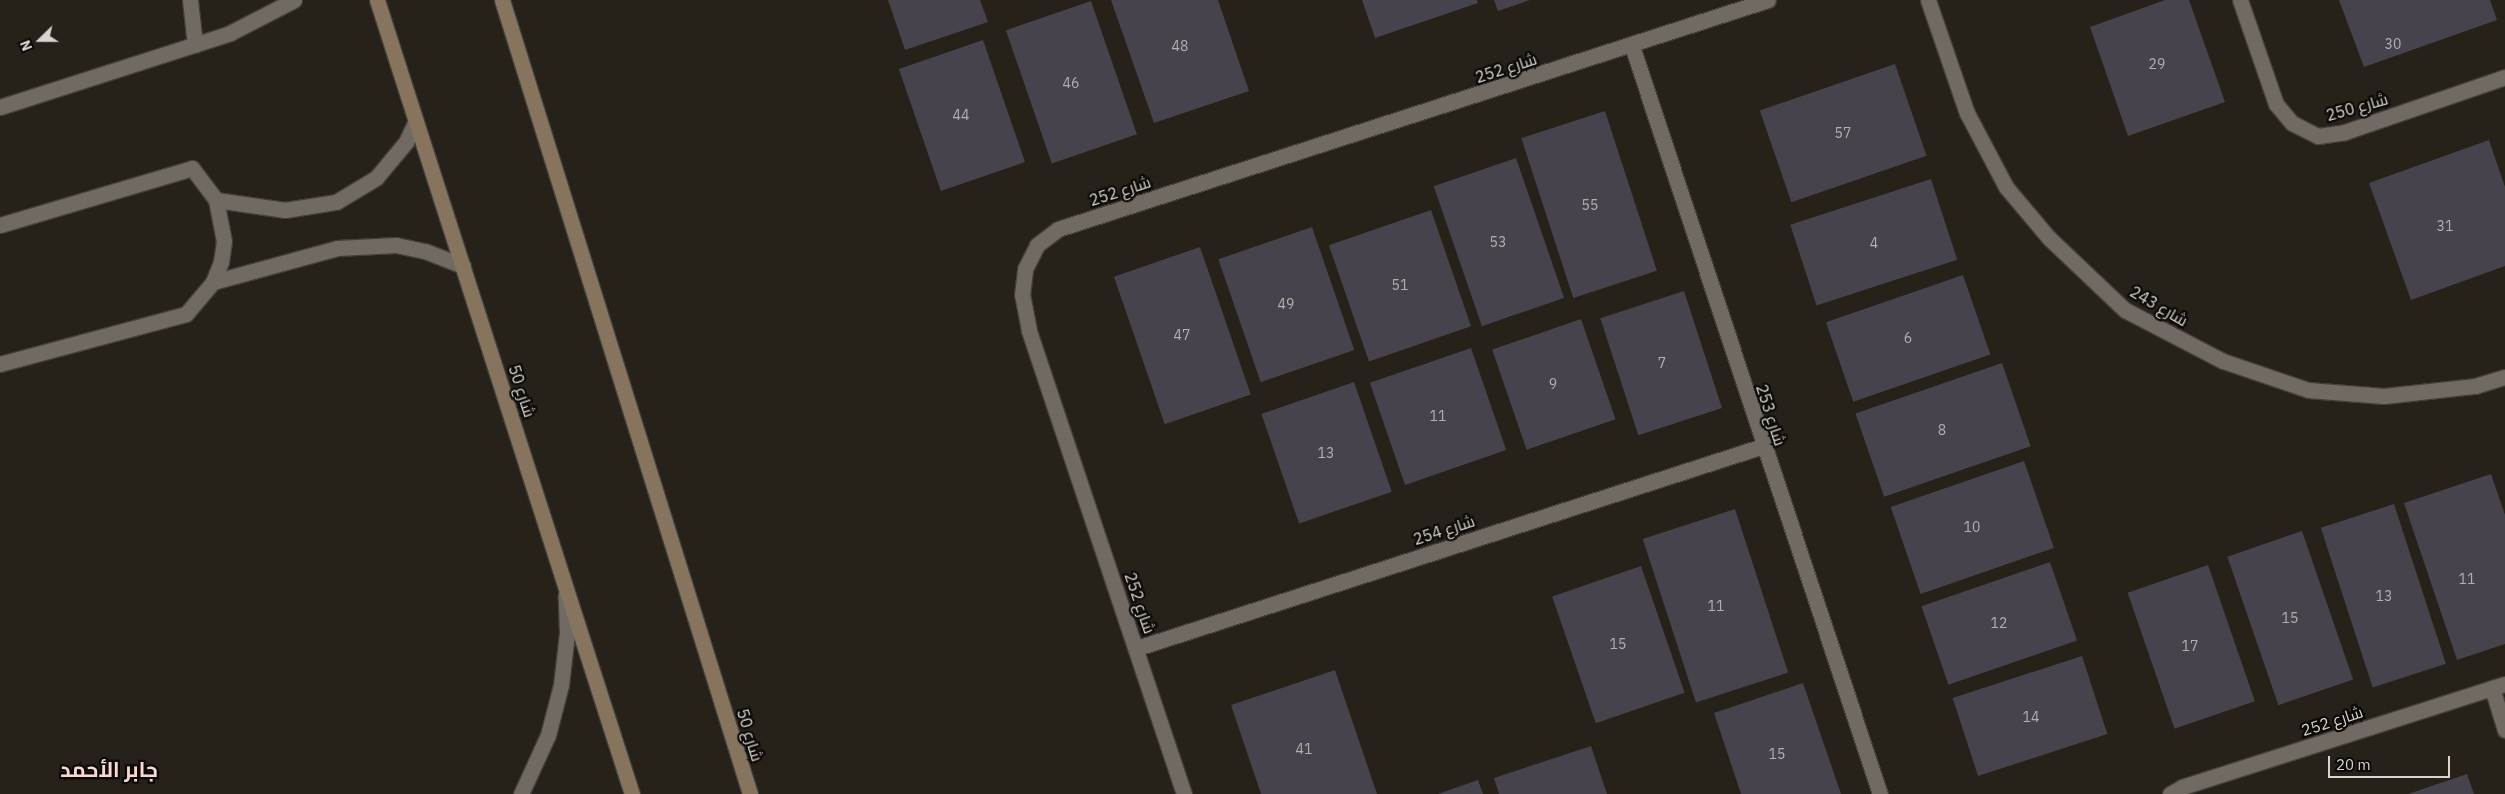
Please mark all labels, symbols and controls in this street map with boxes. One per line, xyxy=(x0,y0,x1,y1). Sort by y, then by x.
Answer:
north arrow xyxy=(15,15,65,65)
house number: 30 xyxy=(2385,36,2401,52)
text: N xyxy=(16,38,36,54)
house number: 48 xyxy=(1172,38,1188,54)
street label: شارع 252 xyxy=(1473,49,1539,87)
house number: 29 xyxy=(2149,56,2165,72)
house number: 46 xyxy=(1063,75,1079,91)
street label: شارع 250 xyxy=(2324,89,2390,125)
house number: 44 xyxy=(953,107,969,123)
house number: 57 xyxy=(1835,125,1851,141)
street label: شارع 252 xyxy=(1087,172,1153,210)
house number: 55 xyxy=(1582,197,1598,213)
house number: 31 xyxy=(2437,218,2453,234)
house number: 53 xyxy=(1490,234,1506,250)
house number: 4 xyxy=(1870,235,1878,251)
house number: 51 xyxy=(1392,277,1408,293)
street label: شارع 243 xyxy=(2127,282,2191,330)
house number: 49 xyxy=(1278,296,1294,312)
house number: 47 xyxy=(1174,327,1190,343)
house number: 6 xyxy=(1904,330,1912,346)
house number: 7 xyxy=(1658,355,1666,371)
street label: شارع 50 xyxy=(505,362,539,420)
house number: 9 xyxy=(1549,376,1557,392)
street label: شارع 253 xyxy=(1752,382,1790,448)
house number: 11 xyxy=(1430,408,1446,424)
house number: 8 xyxy=(1938,422,1946,438)
house number: 13 xyxy=(1318,445,1334,461)
street label: شارع 254 xyxy=(1411,511,1477,549)
house number: 10 xyxy=(1964,519,1980,535)
street label: شارع 252 xyxy=(1121,570,1159,636)
house number: 11 xyxy=(2459,571,2475,587)
house number: 13 xyxy=(2376,588,2392,604)
house number: 11 xyxy=(1708,598,1724,614)
house number: 15 xyxy=(2282,610,2298,626)
house number: 12 xyxy=(1991,615,2007,631)
house number: 15 xyxy=(1610,636,1626,652)
house number: 17 xyxy=(2182,638,2198,654)
street label: شارع 252 xyxy=(2299,702,2365,740)
street label: شارع 50 xyxy=(733,706,767,764)
house number: 14 xyxy=(2023,709,2039,725)
house number: 41 xyxy=(1296,741,1312,757)
house number: 15 xyxy=(1769,746,1785,762)
scale bar xyxy=(2330,746,2452,778)
text: 20 m xyxy=(2336,755,2371,774)
district label: جابر الأحمد xyxy=(60,756,158,782)

